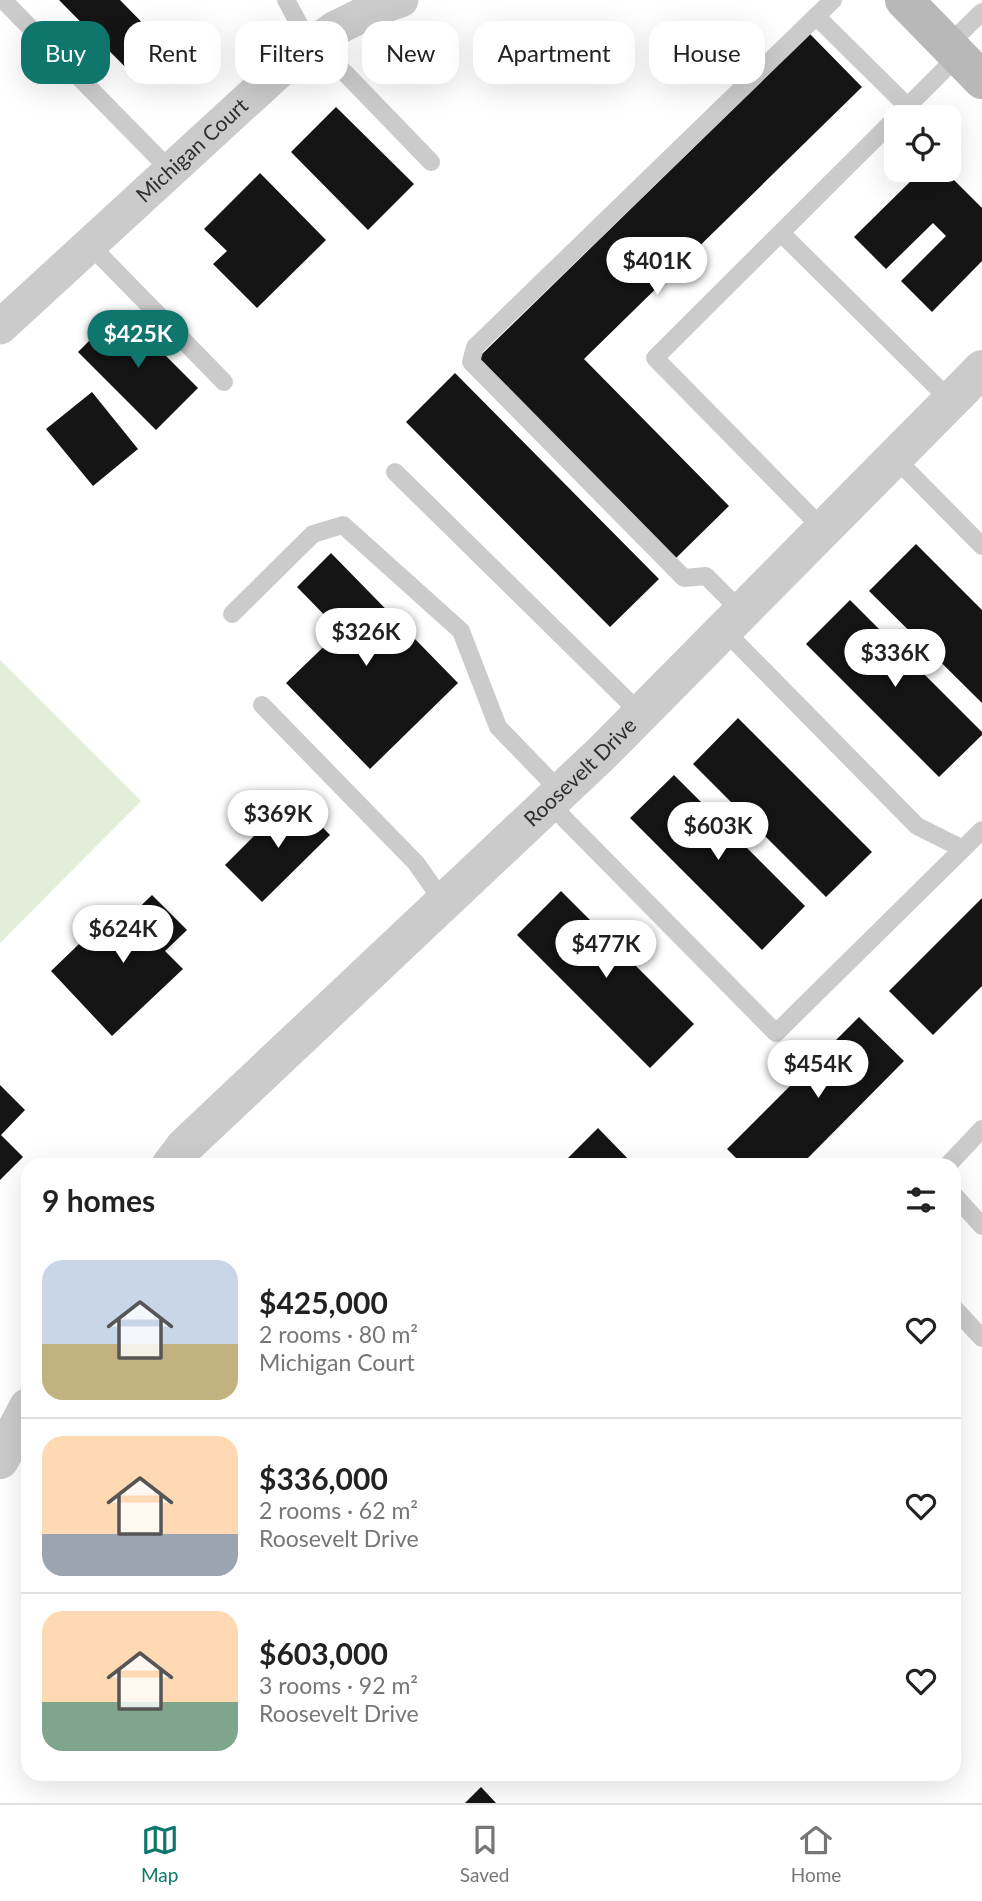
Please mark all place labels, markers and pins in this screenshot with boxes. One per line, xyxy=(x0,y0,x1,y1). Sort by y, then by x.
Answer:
pin: $401K xyxy=(608,238,706,297)
pin: $425K xyxy=(89,310,187,370)
pin: $326K xyxy=(317,608,415,668)
pin: $336K xyxy=(846,630,944,689)
pin: $369K xyxy=(229,790,327,850)
pin: $603K xyxy=(669,802,767,862)
pin: $624K xyxy=(74,906,172,965)
pin: $477K xyxy=(557,920,655,980)
pin: $454K xyxy=(769,1040,867,1100)

